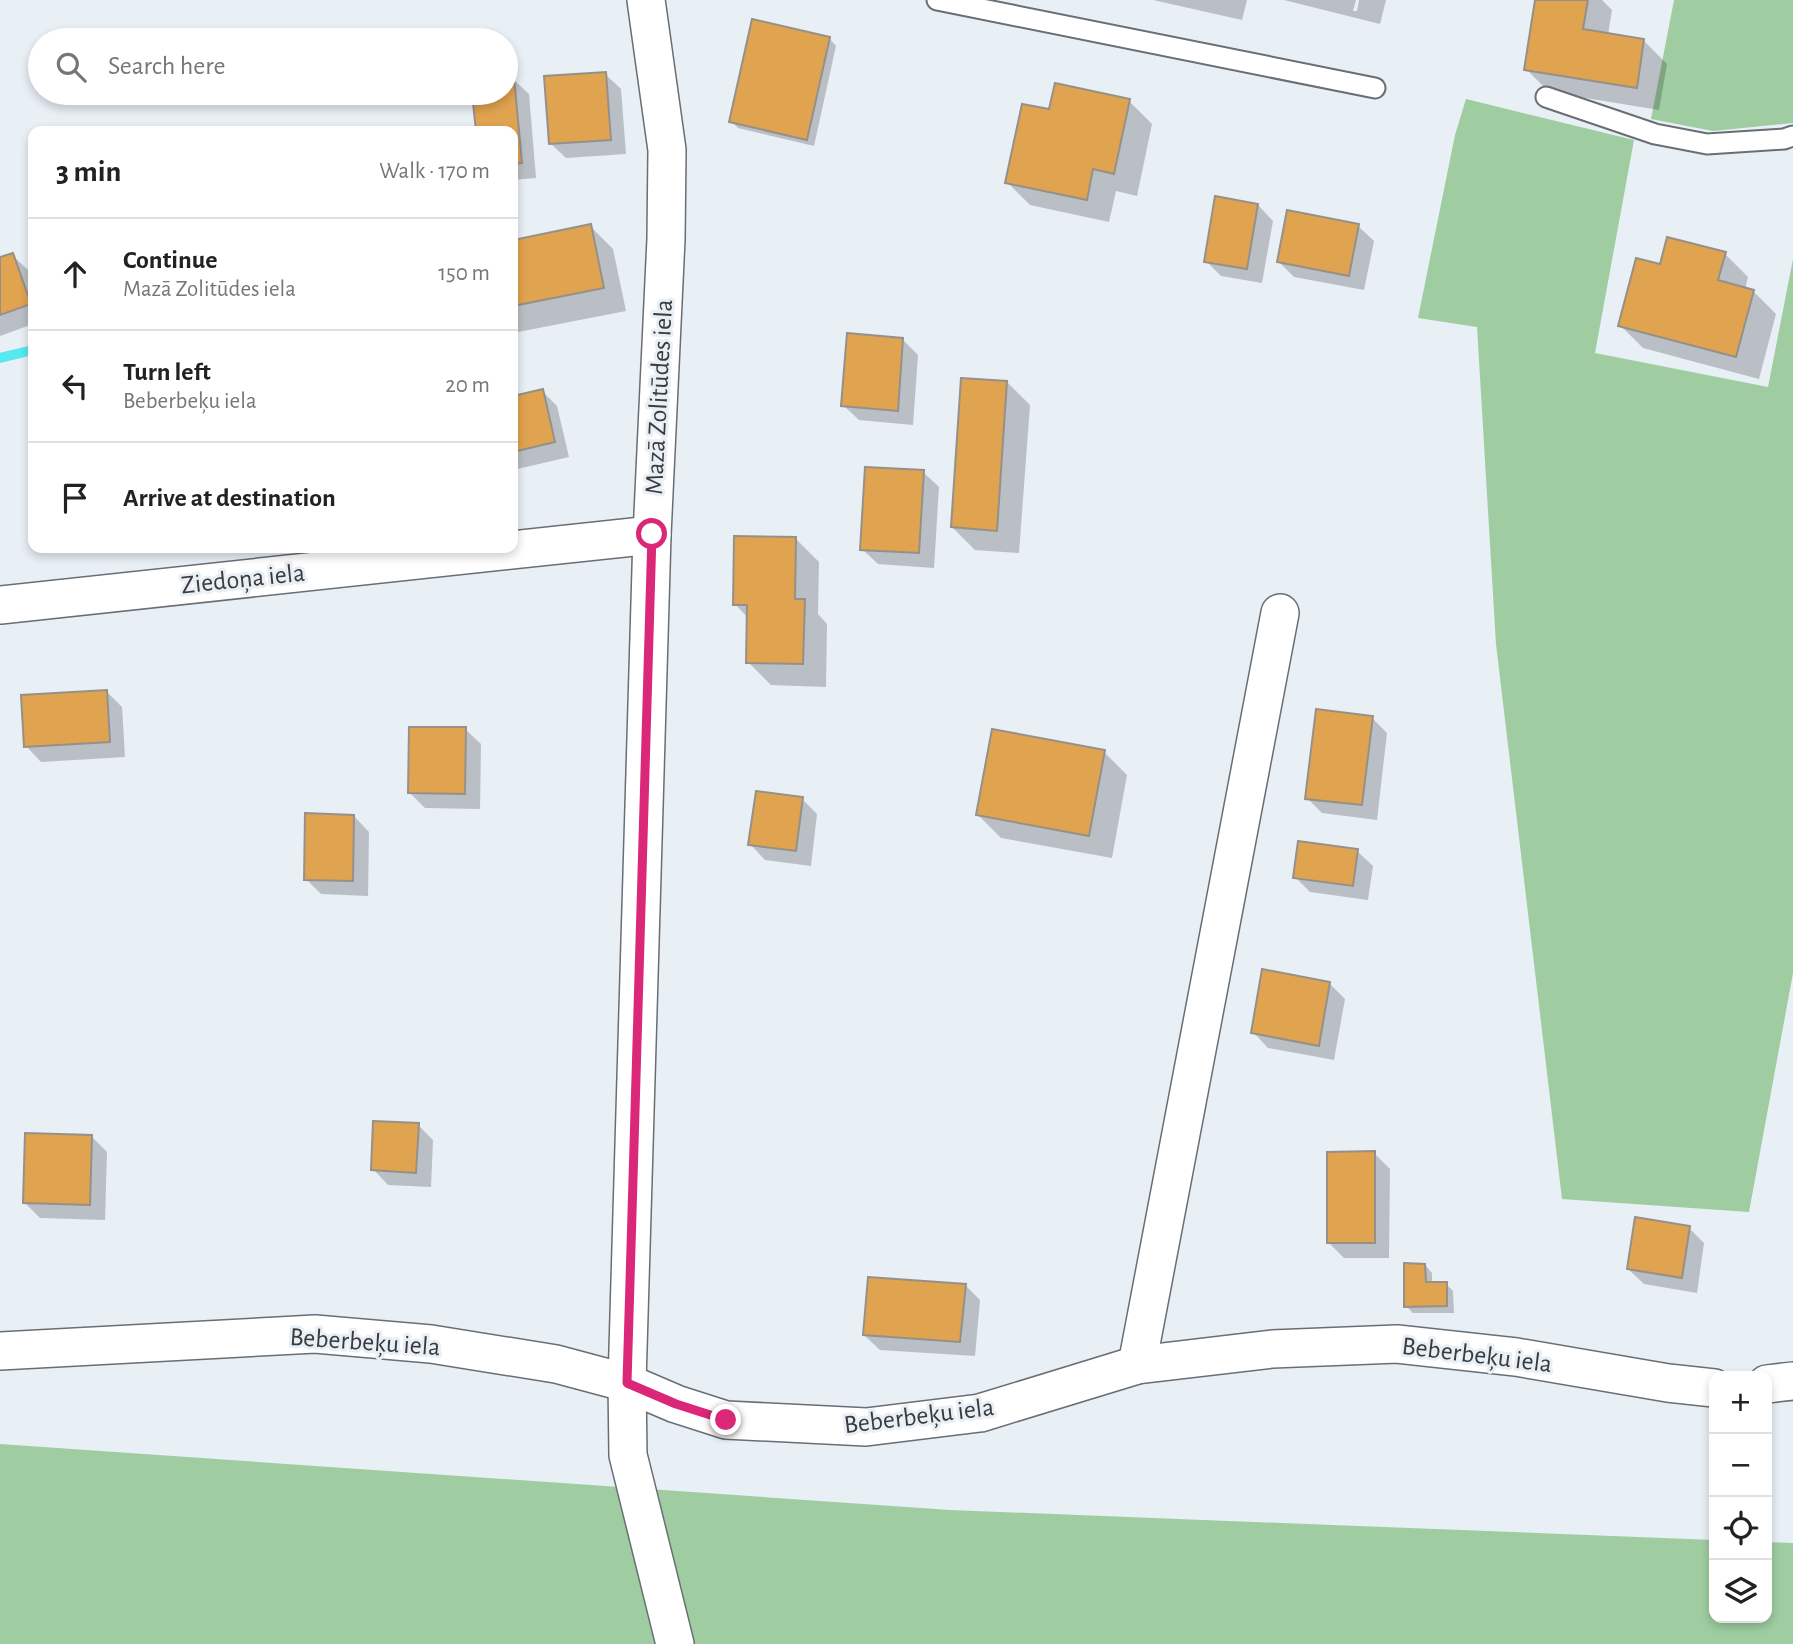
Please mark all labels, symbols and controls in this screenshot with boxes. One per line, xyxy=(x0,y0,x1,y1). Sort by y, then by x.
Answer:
search box xyxy=(28,28,518,105)
icon: search xyxy=(52,48,90,86)
text: Search here xyxy=(108,53,226,79)
text: 3 min xyxy=(56,157,121,187)
text: Walk · 170 m xyxy=(379,160,490,183)
text: Continue xyxy=(123,247,218,273)
icon: ahead xyxy=(56,255,94,293)
text: 150 m xyxy=(438,262,490,285)
text: Mazā Zolitūdes iela xyxy=(123,278,296,301)
street label: Mazā Zolitūdes iela xyxy=(641,299,677,495)
text: Turn left xyxy=(123,359,211,385)
icon: left xyxy=(56,367,94,405)
text: 20 m xyxy=(445,374,490,397)
text: Beberbeķu iela xyxy=(123,390,257,413)
icon: arrive xyxy=(56,479,94,517)
text: Arrive at destination xyxy=(123,485,336,511)
route start xyxy=(636,518,667,549)
street label: Ziedoņa iela xyxy=(180,560,306,600)
street label: Beberbeķu iela xyxy=(289,1324,441,1362)
street label: Beberbeķu iela xyxy=(1400,1333,1553,1379)
map controls xyxy=(1709,1371,1772,1623)
button: + xyxy=(1709,1371,1772,1434)
street label: Beberbeķu iela xyxy=(843,1394,996,1440)
route end xyxy=(710,1404,741,1435)
button: − xyxy=(1709,1434,1772,1497)
button: locate xyxy=(1709,1497,1772,1560)
button: layers xyxy=(1709,1560,1772,1623)

